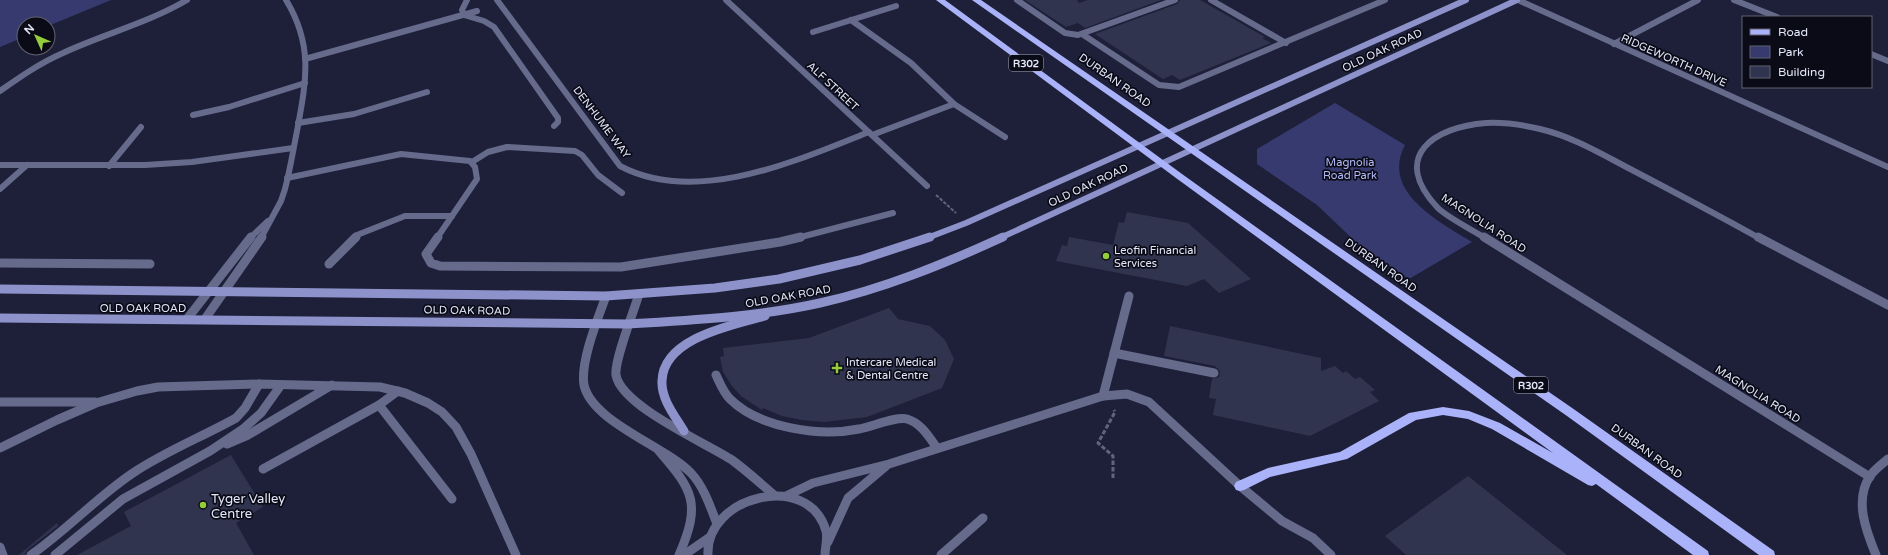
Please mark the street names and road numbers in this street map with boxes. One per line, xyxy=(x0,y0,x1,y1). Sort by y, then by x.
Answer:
street label: OLD OAK ROAD xyxy=(1340,26,1424,75)
street label: RIDGEWORTH DRIVE xyxy=(1619,31,1729,90)
street label: DURBAN ROAD xyxy=(1076,51,1153,110)
road number: R302 xyxy=(1009,55,1043,71)
street label: ALF STREET xyxy=(804,59,861,114)
street label: DENHUME WAY xyxy=(570,84,633,161)
street label: OLD OAK ROAD xyxy=(1046,161,1130,210)
street label: MAGNOLIA ROAD xyxy=(1439,191,1529,256)
street label: DURBAN ROAD xyxy=(1342,236,1419,295)
street label: OLD OAK ROAD xyxy=(744,283,832,310)
street label: OLD OAK ROAD xyxy=(100,302,186,315)
street label: OLD OAK ROAD xyxy=(424,303,510,318)
street label: MAGNOLIA ROAD xyxy=(1713,363,1803,426)
road number: R302 xyxy=(1514,377,1548,393)
street label: DURBAN ROAD xyxy=(1608,421,1685,482)

